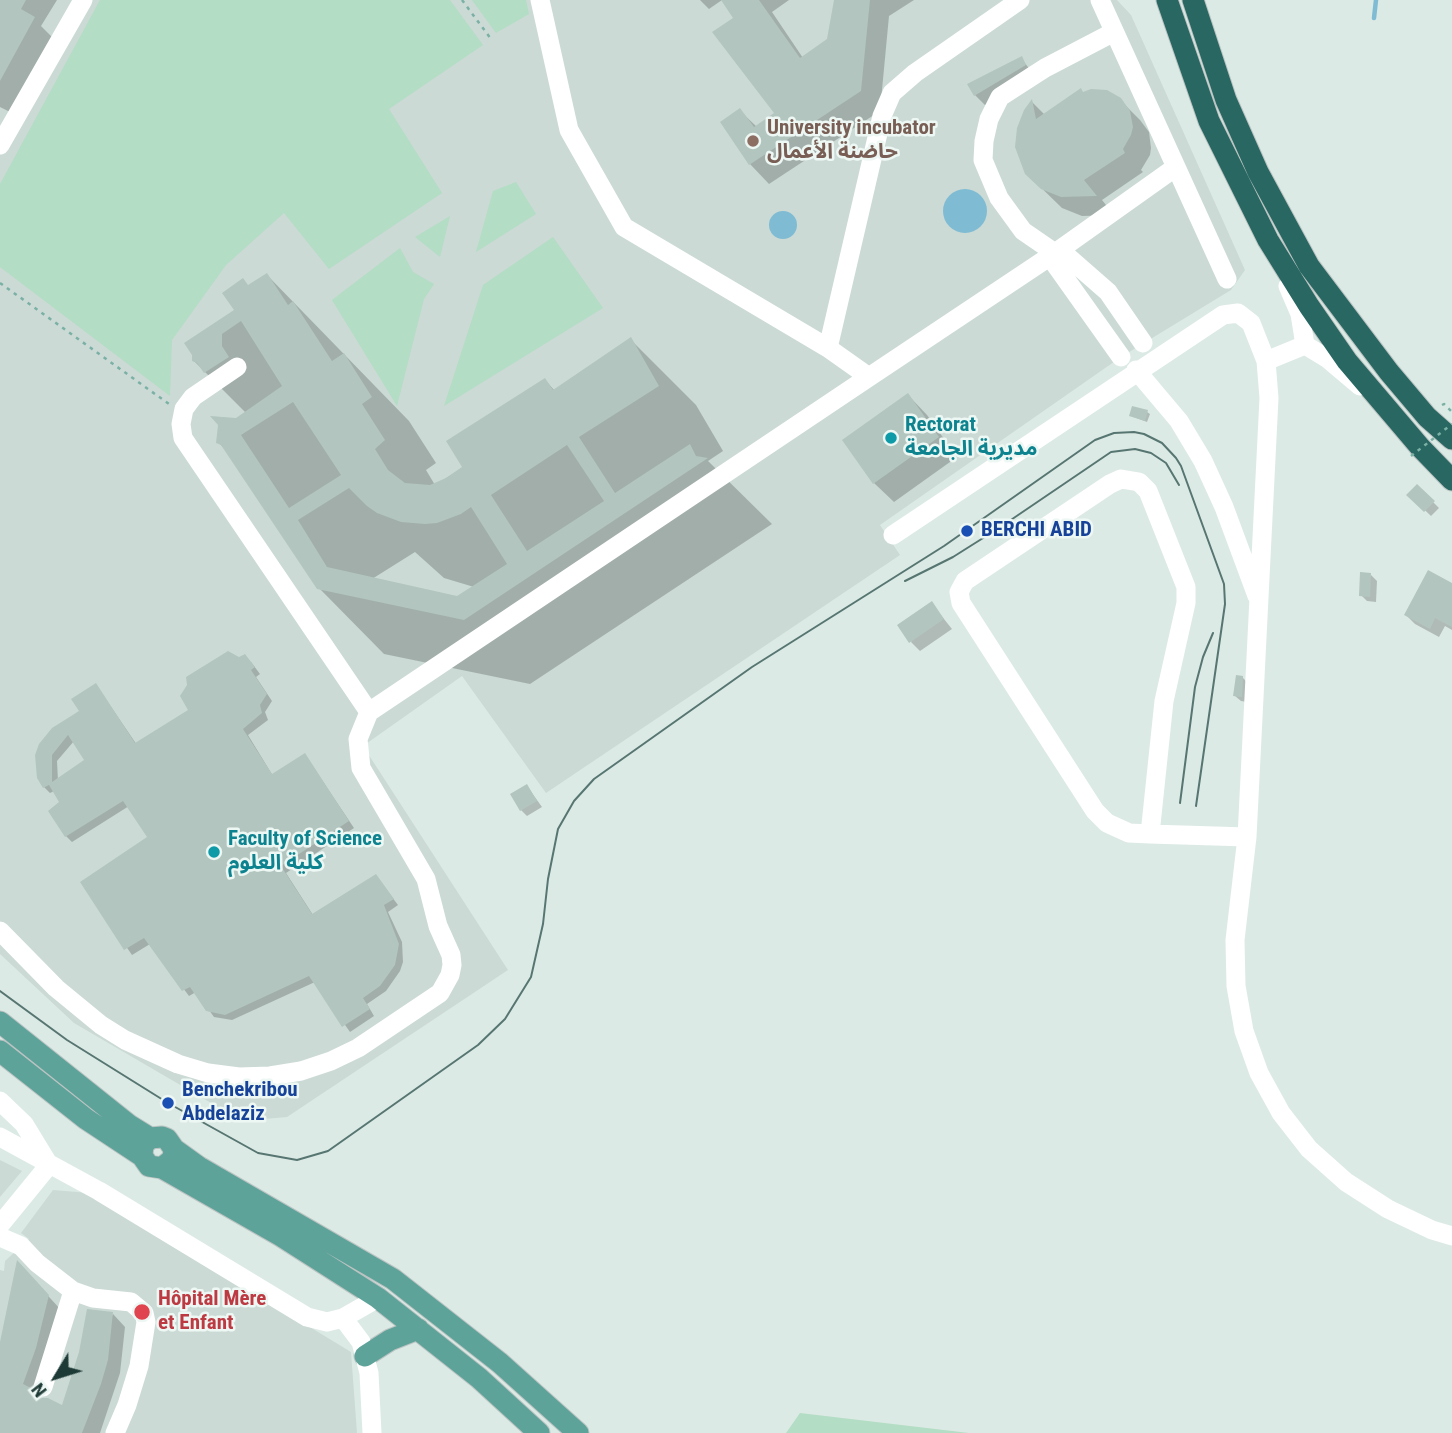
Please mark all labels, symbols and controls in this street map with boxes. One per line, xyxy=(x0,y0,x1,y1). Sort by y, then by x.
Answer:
place label: University incubator حاضنة الأعمال xyxy=(767,116,936,166)
marker: University incubator حاضنة الأعمال xyxy=(745,133,761,149)
place label: Rectorat مديرية الجامعة xyxy=(905,413,1037,463)
marker: Rectorat مديرية الجامعة xyxy=(883,430,899,446)
place label: BERCHI ABID xyxy=(981,518,1092,544)
marker: BERCHI ABID xyxy=(959,523,975,539)
place label: Faculty of Science كلية العلوم xyxy=(228,827,382,877)
marker: Faculty of Science كلية العلوم xyxy=(206,844,222,860)
place label: Benchekribou Abdelaziz xyxy=(182,1078,298,1128)
marker: Benchekribou Abdelaziz xyxy=(160,1095,176,1111)
place label: Hôpital Mère et Enfant xyxy=(158,1287,266,1337)
marker: Hôpital Mère et Enfant xyxy=(132,1302,152,1322)
north arrow xyxy=(21,1342,91,1412)
text: N xyxy=(26,1379,52,1402)

